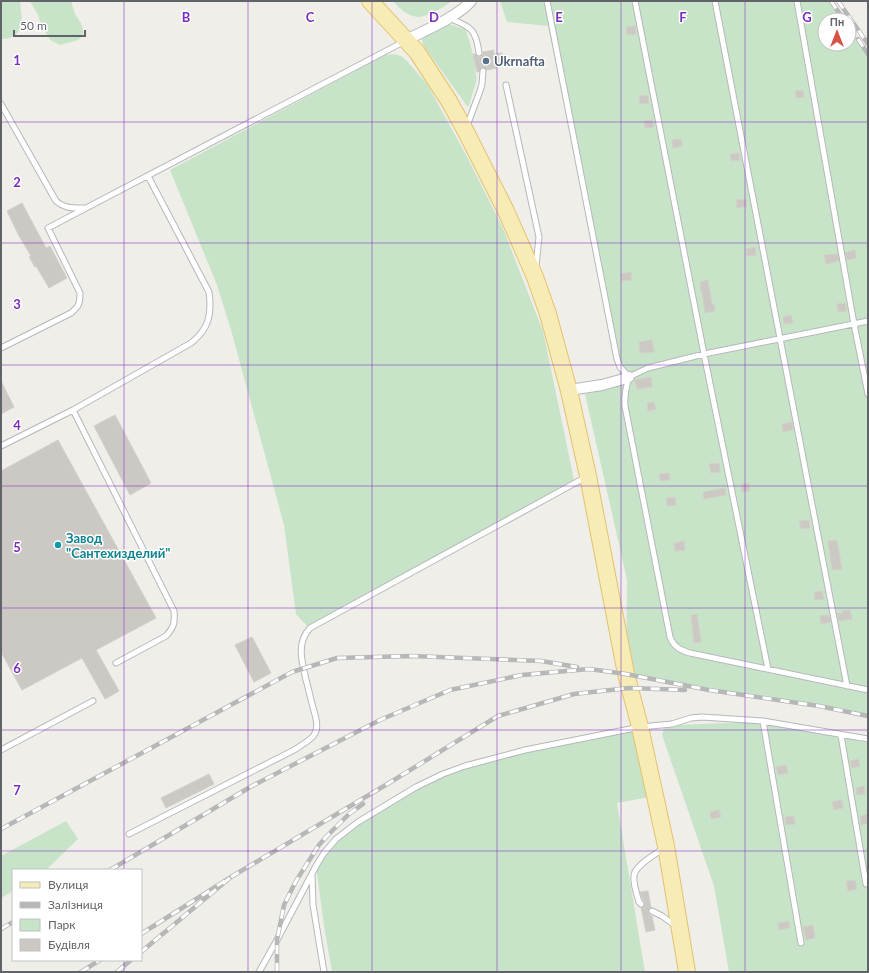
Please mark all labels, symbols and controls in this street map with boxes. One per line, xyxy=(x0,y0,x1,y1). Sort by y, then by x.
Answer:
text: B xyxy=(182,9,191,25)
text: C xyxy=(306,9,315,25)
text: D xyxy=(429,9,439,25)
text: E xyxy=(555,9,563,25)
text: F xyxy=(679,9,687,25)
text: G xyxy=(802,9,812,25)
scale bar xyxy=(14,12,85,38)
north arrow xyxy=(817,12,857,52)
text: Пн xyxy=(830,15,844,28)
text: 50 m xyxy=(20,18,47,33)
text: 1 xyxy=(13,52,21,68)
place label: Ukrnafta xyxy=(494,53,545,69)
marker: Ukrnafta xyxy=(481,56,491,66)
text: 2 xyxy=(13,174,21,190)
text: 3 xyxy=(13,296,21,312)
text: 4 xyxy=(13,417,21,433)
place label: Завод "Сантехизделий" xyxy=(66,530,170,561)
text: 5 xyxy=(13,539,21,555)
marker: Завод "Сантехизделий" xyxy=(53,540,63,550)
text: 6 xyxy=(13,660,21,676)
text: 7 xyxy=(13,782,21,798)
legend xyxy=(12,869,142,961)
text: Вулиця xyxy=(48,877,88,892)
text: Залізниця xyxy=(48,897,103,912)
text: Парк xyxy=(48,917,76,932)
text: Будівля xyxy=(48,937,90,952)

